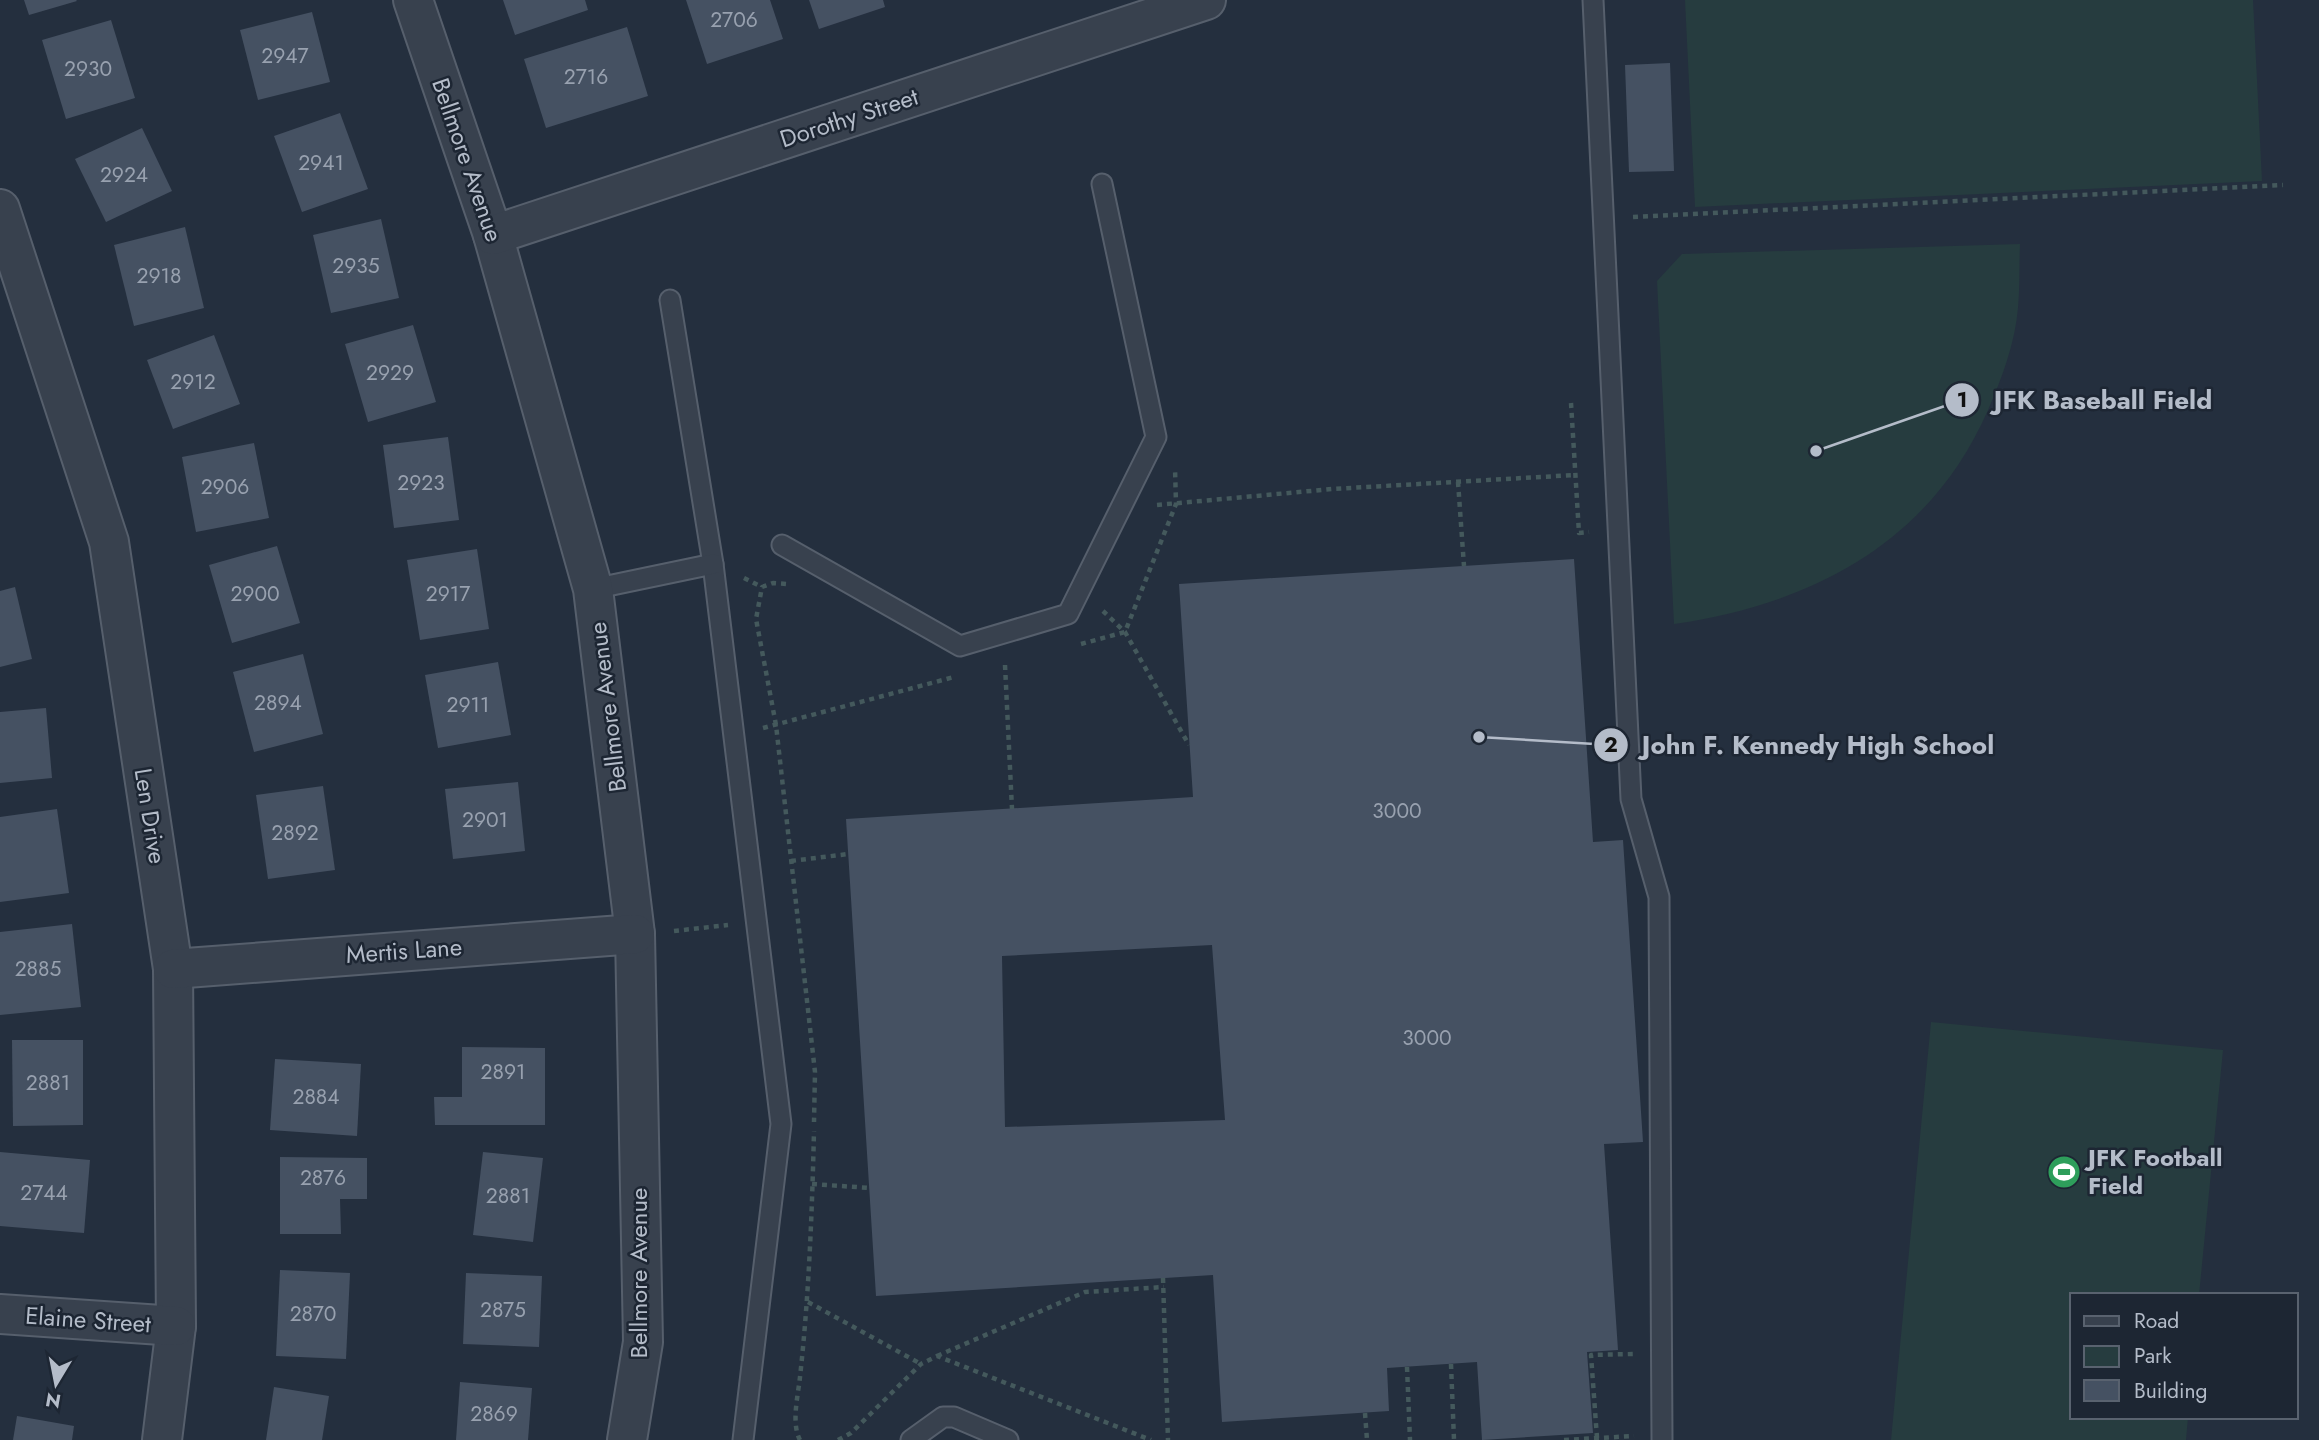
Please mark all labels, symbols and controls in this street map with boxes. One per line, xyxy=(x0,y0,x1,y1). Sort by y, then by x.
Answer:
house number: 2706 xyxy=(710,5,758,35)
house number: 2947 xyxy=(261,41,309,71)
house number: 2930 xyxy=(64,54,112,84)
house number: 2716 xyxy=(564,62,608,92)
street label: Bellmore Avenue xyxy=(423,73,512,246)
street label: Dorothy Street xyxy=(775,79,923,156)
house number: 2941 xyxy=(298,148,344,178)
house number: 2924 xyxy=(100,160,148,190)
house number: 2935 xyxy=(332,251,380,281)
house number: 2918 xyxy=(137,261,181,291)
house number: 2929 xyxy=(366,358,414,388)
house number: 2912 xyxy=(170,367,216,397)
callout: JFK Baseball Field xyxy=(1945,377,2226,424)
text: JFK Baseball Field xyxy=(1989,381,2212,419)
text: 1 xyxy=(1957,385,1967,415)
house number: 2923 xyxy=(397,468,445,498)
house number: 2906 xyxy=(201,472,249,502)
house number: 2900 xyxy=(230,579,280,609)
house number: 2917 xyxy=(426,579,470,609)
street label: Bellmore Avenue xyxy=(580,620,635,794)
house number: 2894 xyxy=(254,688,302,718)
house number: 2911 xyxy=(447,690,489,720)
callout: John F. Kennedy High School xyxy=(1593,721,2008,768)
text: John F. Kennedy High School xyxy=(1637,726,1994,764)
text: 2 xyxy=(1604,730,1618,760)
street label: Len Drive xyxy=(126,766,175,866)
house number: 3000 xyxy=(1372,796,1422,826)
house number: 2901 xyxy=(462,805,508,835)
house number: 2892 xyxy=(271,818,319,848)
street label: Mertis Lane xyxy=(345,929,463,972)
house number: 2885 xyxy=(15,954,61,984)
house number: 3000 xyxy=(1402,1023,1452,1053)
house number: 2891 xyxy=(481,1057,525,1087)
house number: 2881 xyxy=(26,1068,70,1098)
house number: 2884 xyxy=(292,1082,340,1112)
place label: JFK Football Field xyxy=(2084,1140,2222,1203)
sports icon: JFK Football Field xyxy=(2045,1153,2083,1191)
house number: 2876 xyxy=(300,1163,346,1193)
house number: 2744 xyxy=(20,1178,68,1208)
house number: 2881 xyxy=(486,1181,530,1211)
street label: Bellmore Avenue xyxy=(621,1188,656,1358)
legend xyxy=(2070,1293,2298,1419)
house number: 2875 xyxy=(480,1295,526,1325)
street label: Elaine Street xyxy=(24,1298,152,1341)
house number: 2870 xyxy=(290,1299,336,1329)
text: Road xyxy=(2134,1306,2179,1336)
text: Park xyxy=(2134,1341,2172,1371)
north arrow xyxy=(21,1349,91,1419)
text: Building xyxy=(2134,1376,2207,1406)
text: N xyxy=(43,1386,63,1415)
house number: 2869 xyxy=(470,1399,518,1429)

